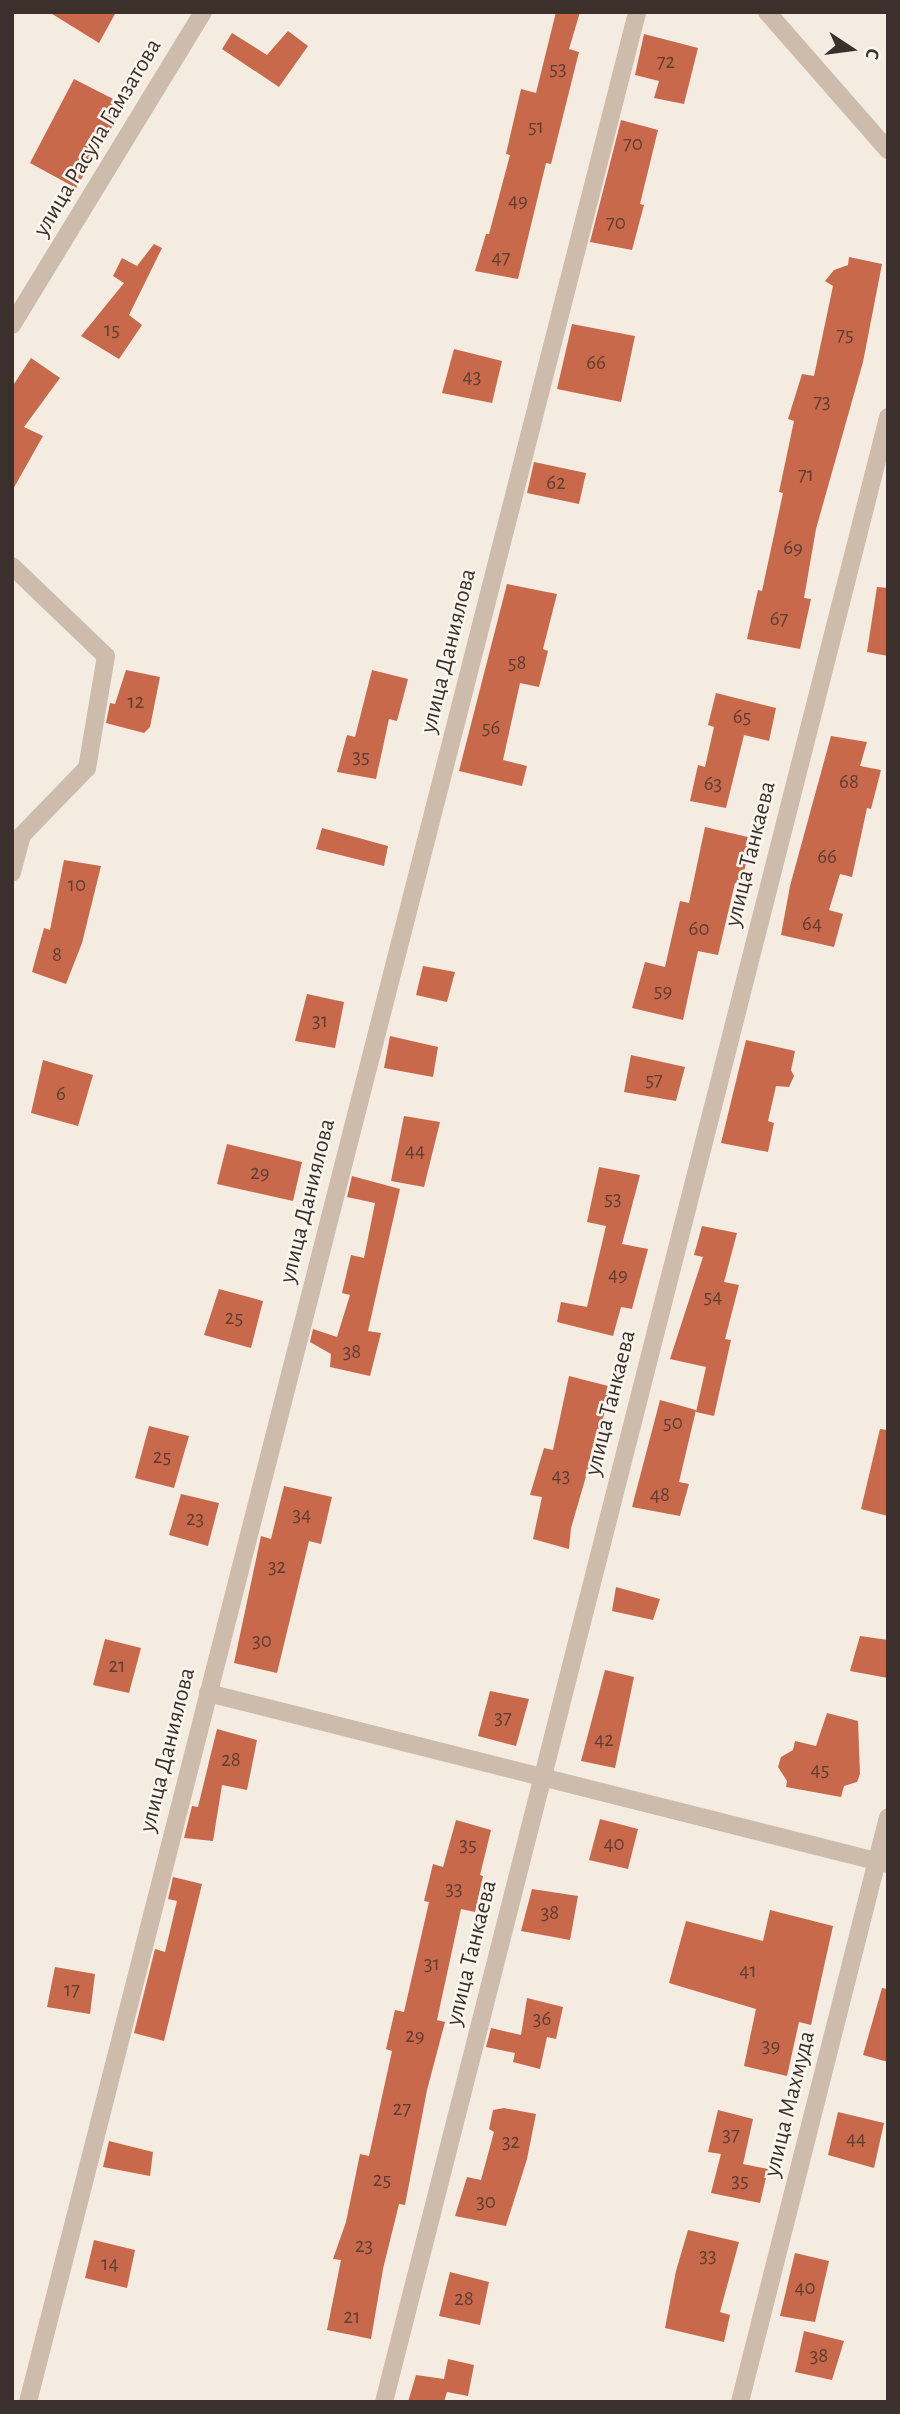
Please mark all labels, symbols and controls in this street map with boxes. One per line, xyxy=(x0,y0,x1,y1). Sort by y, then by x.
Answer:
north arrow xyxy=(816,14,886,84)
street label: улица Расула Гамзатова xyxy=(28,34,168,242)
text: С xyxy=(862,47,882,61)
house number: 72 xyxy=(657,49,675,75)
house number: 53 xyxy=(549,56,567,82)
house number: 51 xyxy=(528,114,544,140)
house number: 70 xyxy=(623,131,643,157)
house number: 49 xyxy=(508,188,528,214)
house number: 70 xyxy=(606,210,626,236)
house number: 47 xyxy=(492,245,510,271)
house number: 15 xyxy=(104,317,120,343)
house number: 75 xyxy=(836,322,854,348)
house number: 66 xyxy=(586,350,606,376)
house number: 43 xyxy=(463,364,481,390)
house number: 73 xyxy=(813,389,831,415)
house number: 71 xyxy=(798,462,814,488)
house number: 62 xyxy=(546,470,566,496)
house number: 69 xyxy=(783,535,803,561)
street label: улица Даниялова xyxy=(415,566,483,736)
house number: 67 xyxy=(770,606,788,632)
house number: 58 xyxy=(508,650,526,676)
house number: 12 xyxy=(128,689,144,715)
house number: 65 xyxy=(733,704,751,730)
house number: 56 xyxy=(482,715,500,741)
house number: 35 xyxy=(352,744,370,770)
house number: 68 xyxy=(839,769,859,795)
house number: 63 xyxy=(704,771,722,797)
street label: улица Танкаева xyxy=(719,778,783,930)
house number: 66 xyxy=(817,844,837,870)
house number: 10 xyxy=(68,872,86,898)
house number: 64 xyxy=(802,911,822,937)
house number: 60 xyxy=(689,916,709,942)
house number: 8 xyxy=(52,942,62,968)
house number: 59 xyxy=(654,978,672,1004)
house number: 31 xyxy=(312,1008,328,1034)
house number: 57 xyxy=(645,1067,663,1093)
house number: 6 xyxy=(56,1081,66,1107)
street label: улица Даниялова xyxy=(274,1116,342,1286)
house number: 44 xyxy=(405,1138,425,1164)
house number: 29 xyxy=(250,1160,270,1186)
house number: 53 xyxy=(604,1186,622,1212)
house number: 49 xyxy=(608,1262,628,1288)
house number: 54 xyxy=(704,1284,722,1310)
house number: 25 xyxy=(225,1305,243,1331)
street label: улица Танкаева xyxy=(579,1327,643,1479)
house number: 38 xyxy=(343,1339,361,1365)
house number: 50 xyxy=(663,1410,683,1436)
house number: 25 xyxy=(153,1444,171,1470)
house number: 43 xyxy=(552,1463,570,1489)
house number: 48 xyxy=(650,1482,670,1508)
house number: 34 xyxy=(293,1502,311,1528)
house number: 23 xyxy=(186,1506,204,1532)
house number: 32 xyxy=(268,1554,286,1580)
house number: 30 xyxy=(252,1628,272,1654)
house number: 21 xyxy=(109,1653,125,1679)
street label: улица Даниялова xyxy=(134,1665,202,1835)
house number: 37 xyxy=(494,1705,512,1731)
house number: 42 xyxy=(594,1727,614,1753)
house number: 28 xyxy=(221,1747,241,1773)
house number: 45 xyxy=(811,1757,829,1783)
house number: 40 xyxy=(603,1831,625,1857)
house number: 35 xyxy=(459,1832,477,1858)
house number: 33 xyxy=(445,1876,463,1902)
street label: улица Танкаева xyxy=(440,1877,504,2029)
house number: 38 xyxy=(541,1900,559,1926)
house number: 31 xyxy=(424,1951,440,1977)
house number: 41 xyxy=(739,1958,757,1984)
house number: 17 xyxy=(64,1977,80,2003)
house number: 36 xyxy=(533,2006,551,2032)
house number: 29 xyxy=(405,2023,425,2049)
street label: улица Махмуда xyxy=(758,2028,822,2180)
house number: 39 xyxy=(762,2033,780,2059)
house number: 27 xyxy=(393,2096,411,2122)
house number: 37 xyxy=(722,2122,740,2148)
house number: 44 xyxy=(846,2126,866,2152)
house number: 32 xyxy=(502,2129,520,2155)
house number: 25 xyxy=(373,2167,391,2193)
house number: 35 xyxy=(731,2168,749,2194)
house number: 30 xyxy=(476,2189,496,2215)
house number: 23 xyxy=(355,2233,373,2259)
house number: 33 xyxy=(699,2243,717,2269)
house number: 14 xyxy=(101,2251,119,2277)
house number: 40 xyxy=(794,2275,816,2301)
house number: 28 xyxy=(454,2286,474,2312)
house number: 21 xyxy=(344,2304,360,2330)
house number: 38 xyxy=(810,2343,828,2369)

